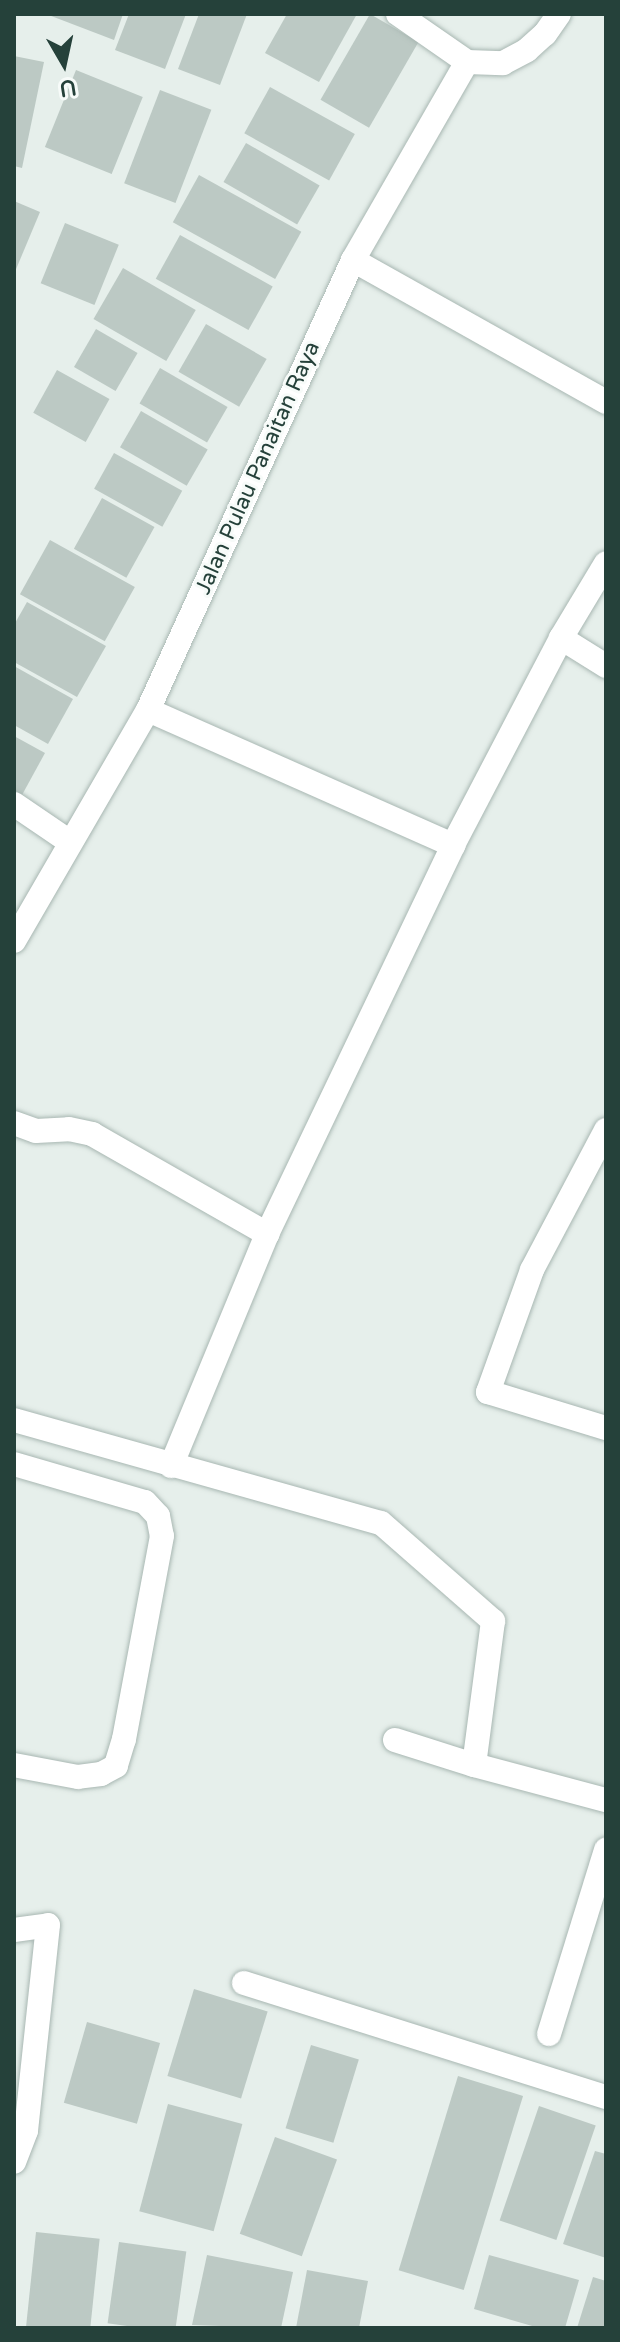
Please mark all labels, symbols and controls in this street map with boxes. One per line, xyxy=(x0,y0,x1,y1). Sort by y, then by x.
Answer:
north arrow xyxy=(24,24,104,104)
text: U xyxy=(57,74,78,102)
street label: Jalan Pulau Panaitan Raya xyxy=(190,337,326,599)

